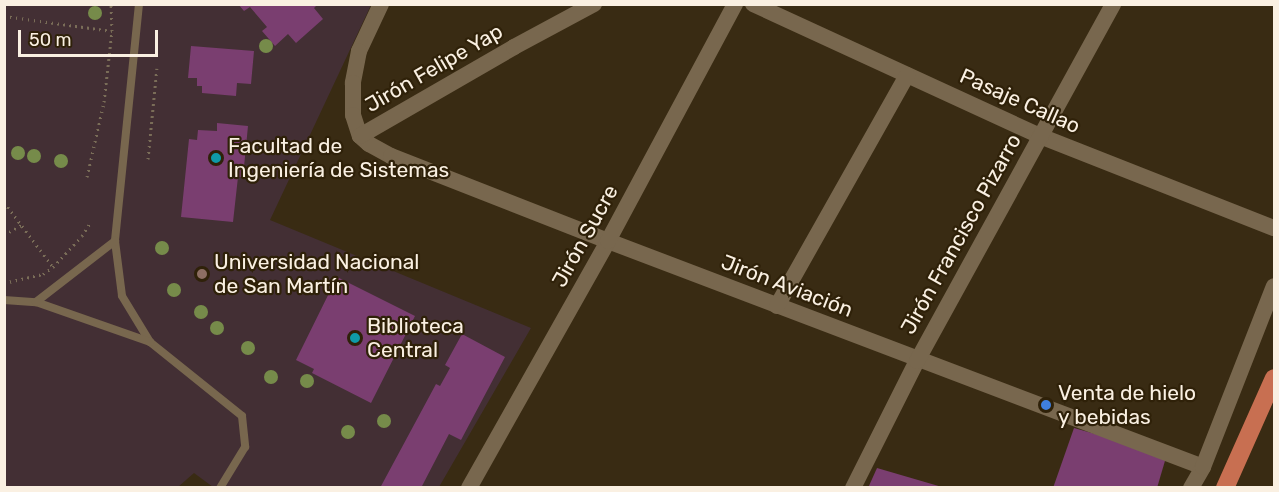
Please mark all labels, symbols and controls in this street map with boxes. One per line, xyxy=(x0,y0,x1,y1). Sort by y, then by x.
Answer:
scale bar xyxy=(21,18,160,56)
street label: Jirón Felipe Yap xyxy=(361,18,507,118)
text: 50 m xyxy=(29,29,72,51)
street label: Pasaje Callao xyxy=(956,63,1084,139)
street label: Jirón Francisco Pizarro xyxy=(895,129,1027,339)
place label: Facultad de Ingeniería de Sistemas xyxy=(228,133,449,183)
marker: Facultad de Ingeniería de Sistemas xyxy=(209,151,223,165)
street label: Jirón Sucre xyxy=(547,181,623,291)
place label: Universidad Nacional de San Martín xyxy=(214,249,419,299)
street label: Jirón Aviación xyxy=(717,249,857,323)
marker: Universidad Nacional de San Martín xyxy=(195,267,209,281)
place label: Biblioteca Central xyxy=(367,313,464,363)
marker: Biblioteca Central xyxy=(348,331,362,345)
place label: Venta de hielo y bebidas xyxy=(1058,380,1196,430)
marker: Venta de hielo y bebidas xyxy=(1039,398,1053,412)

